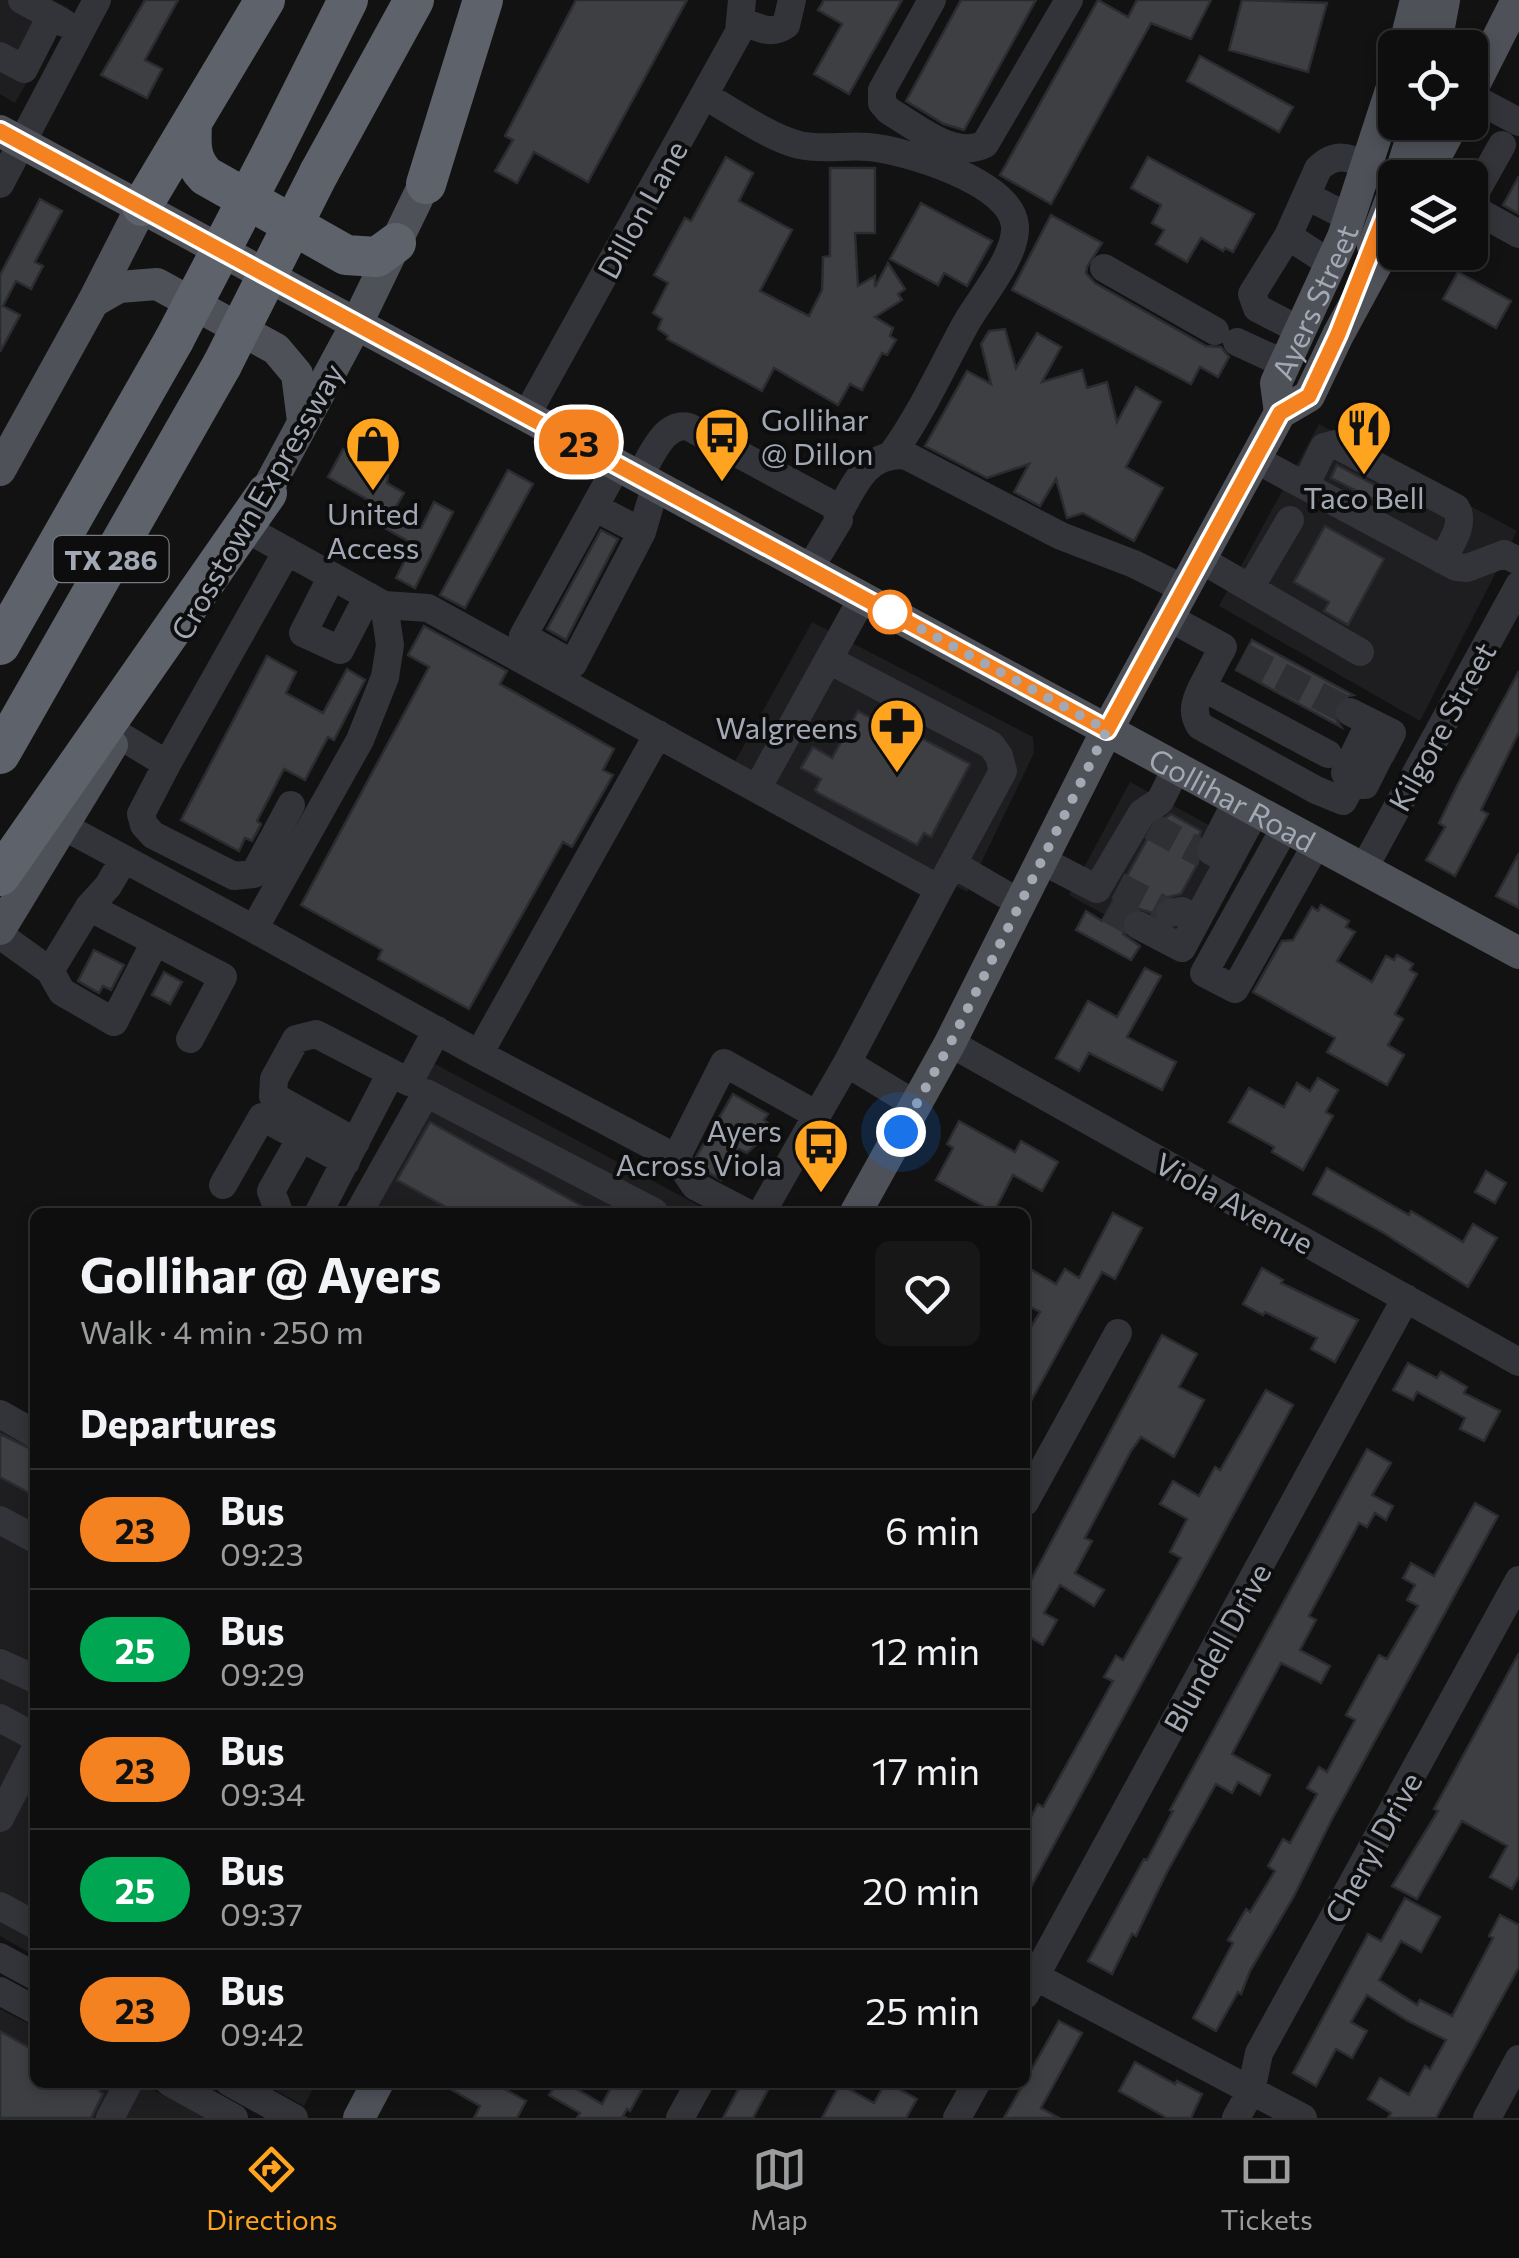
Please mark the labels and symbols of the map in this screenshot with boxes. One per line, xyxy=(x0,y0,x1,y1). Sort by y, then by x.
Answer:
street label: Dillon Lane xyxy=(588,134,694,284)
street label: Ayers Street xyxy=(1262,220,1364,385)
street label: Crosstown Expressway xyxy=(162,356,350,646)
restaurant icon: Taco Bell xyxy=(1334,398,1394,477)
place label: Gollihar @ Dillon xyxy=(761,400,873,471)
bus stop icon: Gollihar @ Dillon xyxy=(692,405,752,484)
line badge: 23 xyxy=(534,410,624,474)
shop icon: United Access xyxy=(343,414,403,493)
place label: Taco Bell xyxy=(1303,478,1425,515)
place label: United Access xyxy=(327,494,419,565)
road number: TX 286 xyxy=(54,536,168,582)
unlabelled marker xyxy=(869,591,911,633)
street label: Kilgore Street xyxy=(1379,635,1503,817)
pharmacy icon: Walgreens xyxy=(867,696,927,775)
place label: Walgreens xyxy=(715,708,858,745)
street label: Gollihar Road xyxy=(1143,738,1323,858)
your location xyxy=(876,1107,926,1157)
place label: Ayers Across Viola xyxy=(616,1111,782,1182)
bus stop icon: Ayers Across Viola xyxy=(791,1116,851,1195)
street label: Viola Avenue xyxy=(1149,1143,1321,1261)
street label: Blundell Drive xyxy=(1154,1556,1278,1738)
street label: Cheryl Drive xyxy=(1315,1765,1429,1929)

